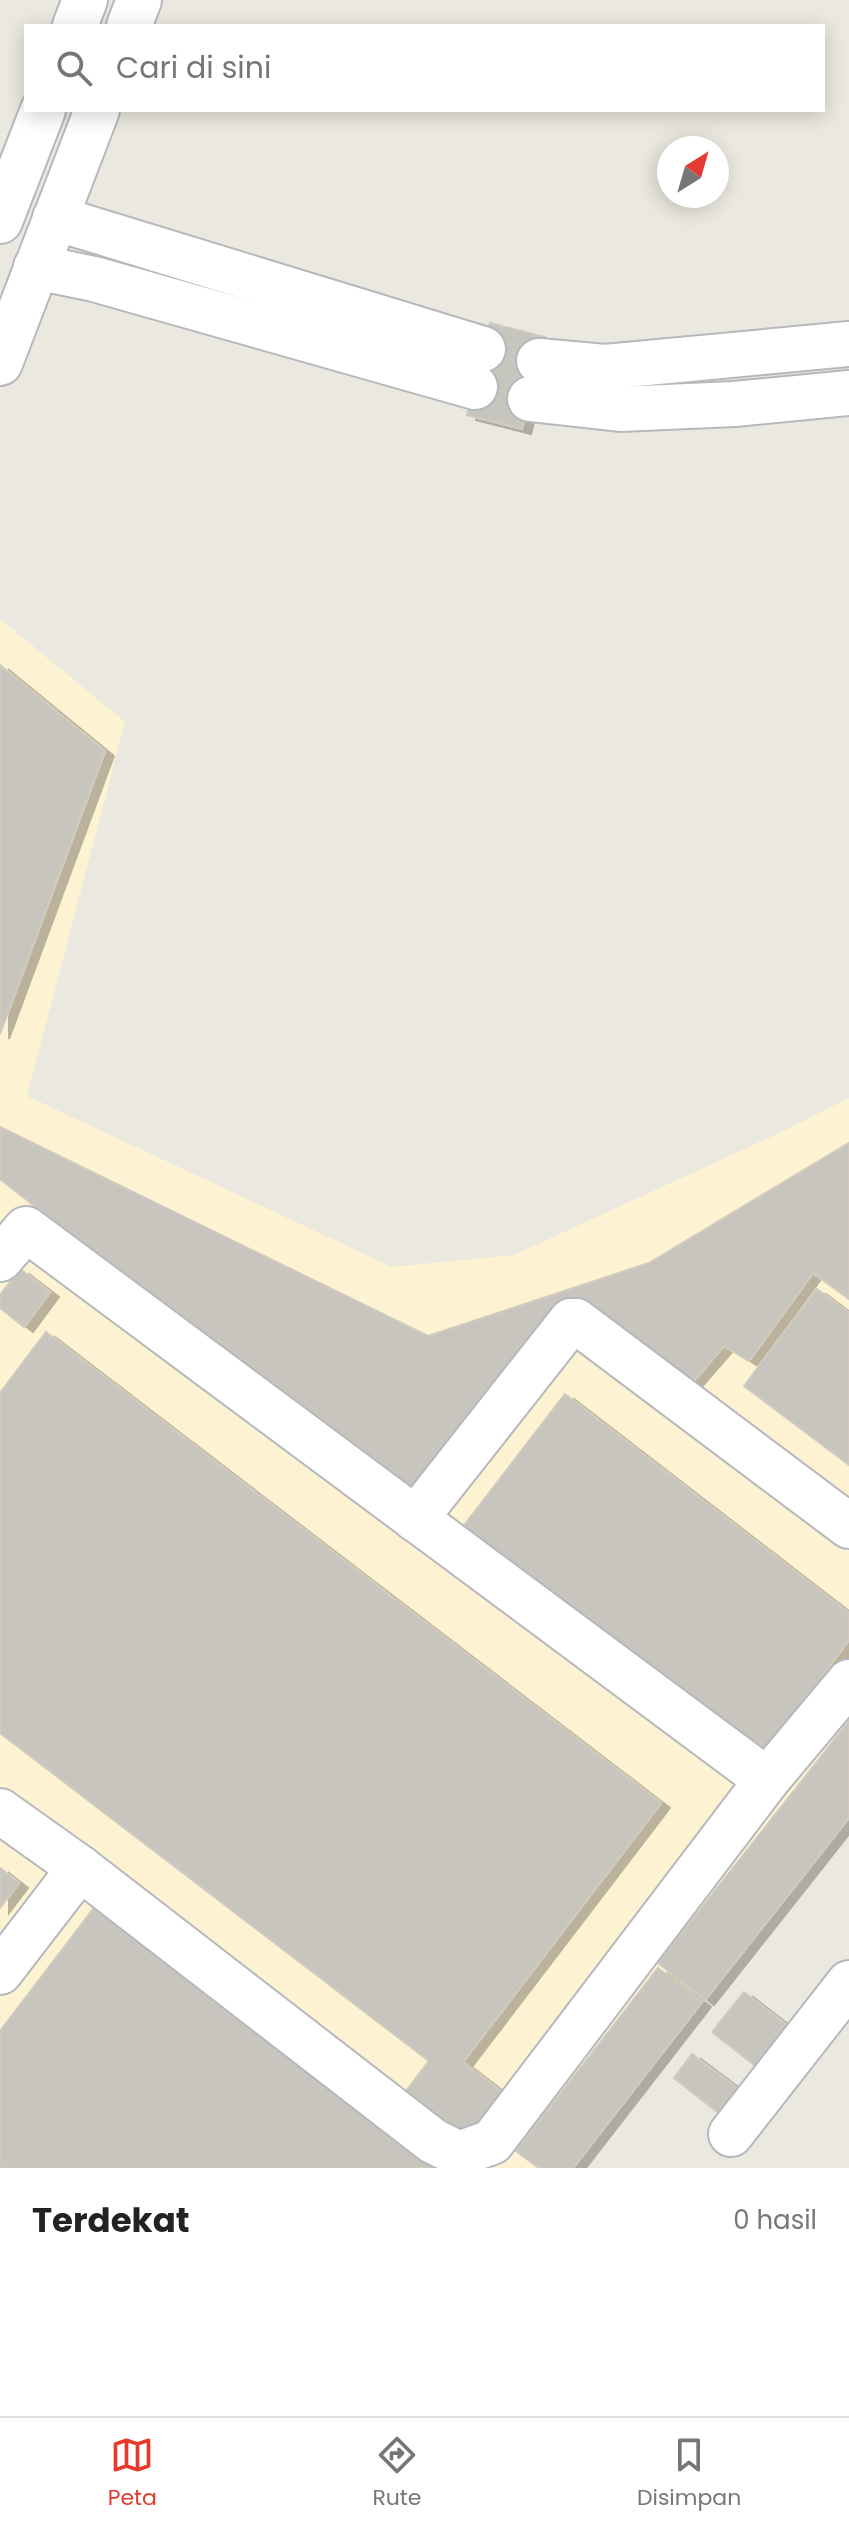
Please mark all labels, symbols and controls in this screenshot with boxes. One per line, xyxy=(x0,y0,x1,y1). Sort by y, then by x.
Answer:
search box xyxy=(24,24,825,112)
icon: search xyxy=(52,46,96,90)
text: Cari di sini xyxy=(116,46,271,89)
north arrow xyxy=(657,136,729,208)
text: Terdekat xyxy=(32,2196,190,2244)
text: 0 hasil xyxy=(733,2202,817,2238)
tab: Peta xyxy=(108,2433,157,2514)
tab: Rute xyxy=(372,2433,422,2514)
tab: Disimpan xyxy=(637,2433,741,2514)

